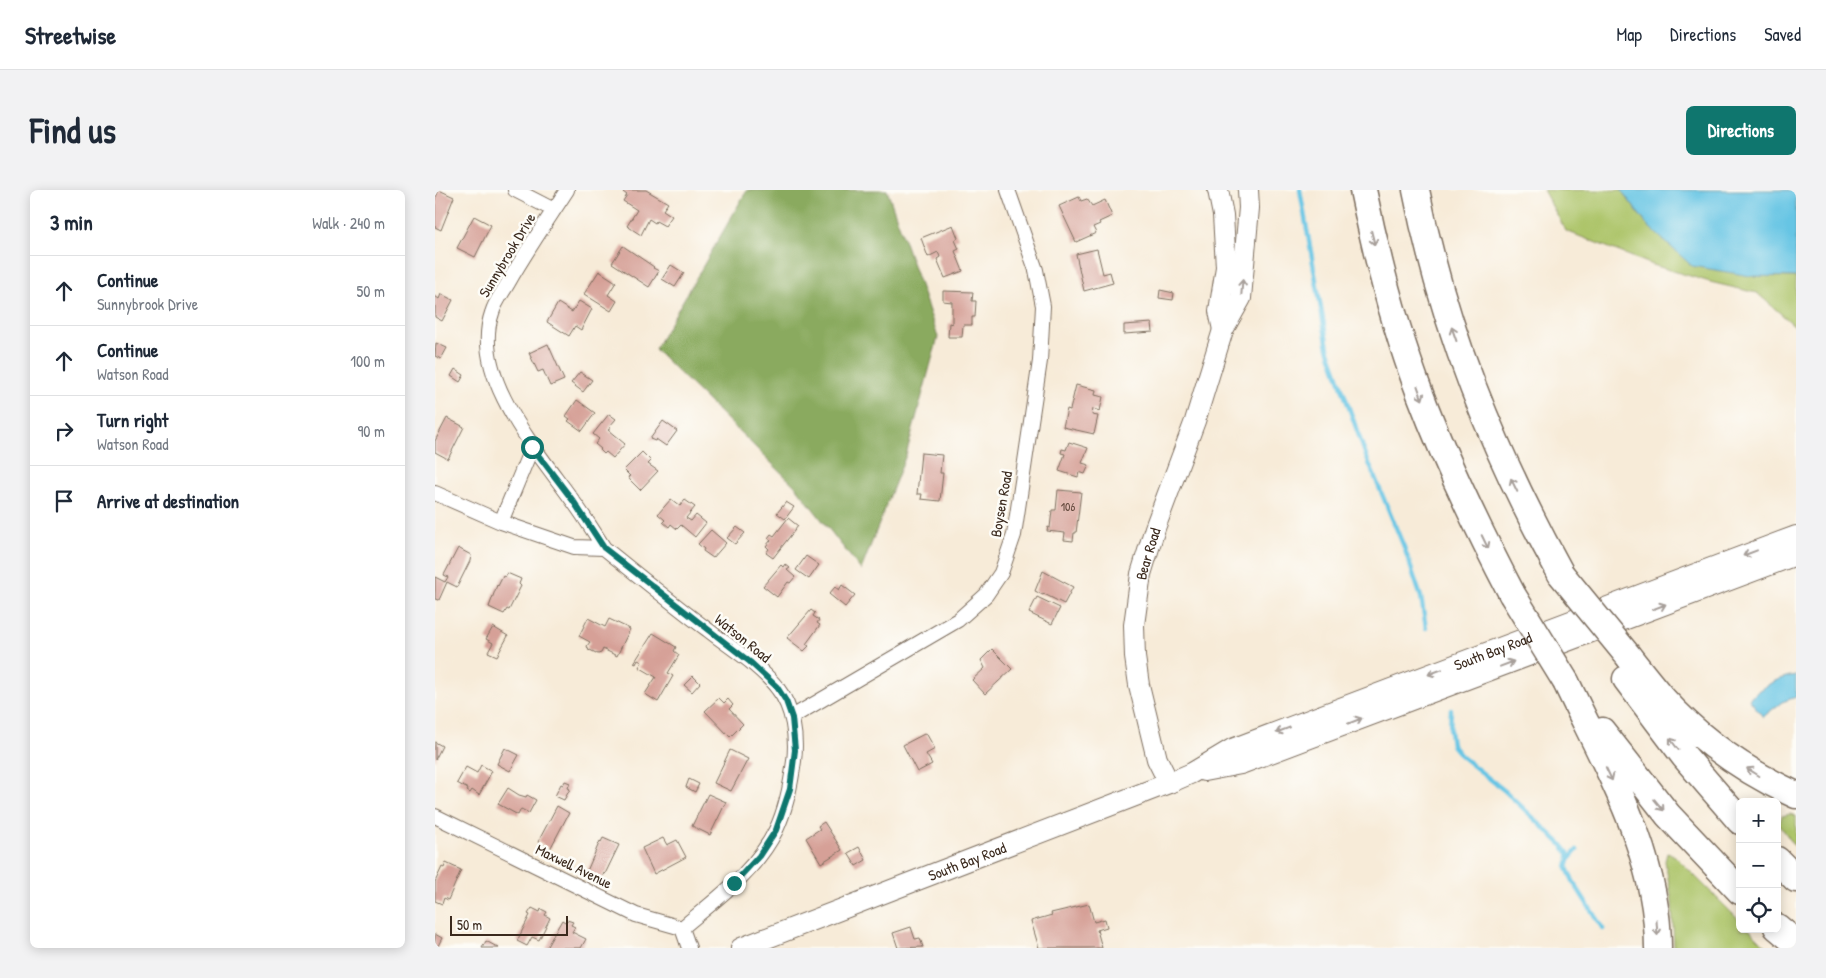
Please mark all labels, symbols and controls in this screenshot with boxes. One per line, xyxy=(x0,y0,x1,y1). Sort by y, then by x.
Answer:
text: Streetwise xyxy=(25,19,116,51)
text: Map xyxy=(1617,22,1642,47)
text: Directions xyxy=(1670,22,1736,47)
text: Saved xyxy=(1764,22,1801,47)
button: Directions xyxy=(1686,106,1796,155)
text: Find us xyxy=(30,107,116,154)
text: 3 min xyxy=(50,208,93,237)
street label: Sunnybrook Drive xyxy=(474,209,540,301)
text: Walk · 240 m xyxy=(312,212,385,234)
one-way arrow xyxy=(1369,229,1379,245)
text: Continue xyxy=(97,267,158,293)
icon: ahead xyxy=(50,277,78,305)
one-way arrow xyxy=(1238,279,1247,295)
text: 50 m xyxy=(357,280,385,302)
text: Sunnybrook Drive xyxy=(97,293,198,315)
one-way arrow xyxy=(1449,326,1458,342)
text: Continue xyxy=(97,337,158,363)
icon: ahead xyxy=(50,347,78,375)
text: 100 m xyxy=(350,350,385,372)
text: Watson Road xyxy=(97,363,168,385)
one-way arrow xyxy=(1416,385,1425,401)
text: Turn right xyxy=(97,407,168,433)
icon: right xyxy=(50,417,78,445)
text: 90 m xyxy=(357,420,385,442)
text: Watson Road xyxy=(97,433,168,455)
route start xyxy=(521,436,544,459)
street label: Boysen Road xyxy=(985,469,1017,539)
one-way arrow xyxy=(1509,477,1519,492)
icon: arrive xyxy=(50,487,78,515)
text: Arrive at destination xyxy=(97,488,239,514)
house number: 106 xyxy=(1061,498,1075,515)
street label: Bear Road xyxy=(1130,525,1165,581)
one-way arrow xyxy=(1481,534,1490,549)
one-way arrow xyxy=(1743,549,1759,558)
one-way arrow xyxy=(1651,602,1666,611)
street label: Watson Road xyxy=(710,609,776,667)
street label: South Bay Road xyxy=(1451,626,1535,675)
one-way arrow xyxy=(1499,659,1514,668)
one-way arrow xyxy=(1428,668,1443,677)
one-way arrow xyxy=(1347,716,1362,726)
one-way arrow xyxy=(1276,726,1291,735)
one-way arrow xyxy=(1669,738,1680,751)
one-way arrow xyxy=(1605,766,1614,781)
one-way arrow xyxy=(1746,767,1760,778)
one-way arrow xyxy=(1653,798,1665,811)
map controls xyxy=(1736,798,1781,933)
button: + xyxy=(1736,798,1781,843)
street label: South Bay Road xyxy=(925,836,1009,885)
street label: Maxwell Avenue xyxy=(532,839,616,894)
button: − xyxy=(1736,843,1781,888)
route end xyxy=(723,872,746,895)
button: locate xyxy=(1736,888,1781,933)
scale bar xyxy=(450,913,567,936)
text: 50 m xyxy=(457,915,482,934)
one-way arrow xyxy=(1653,920,1662,936)

